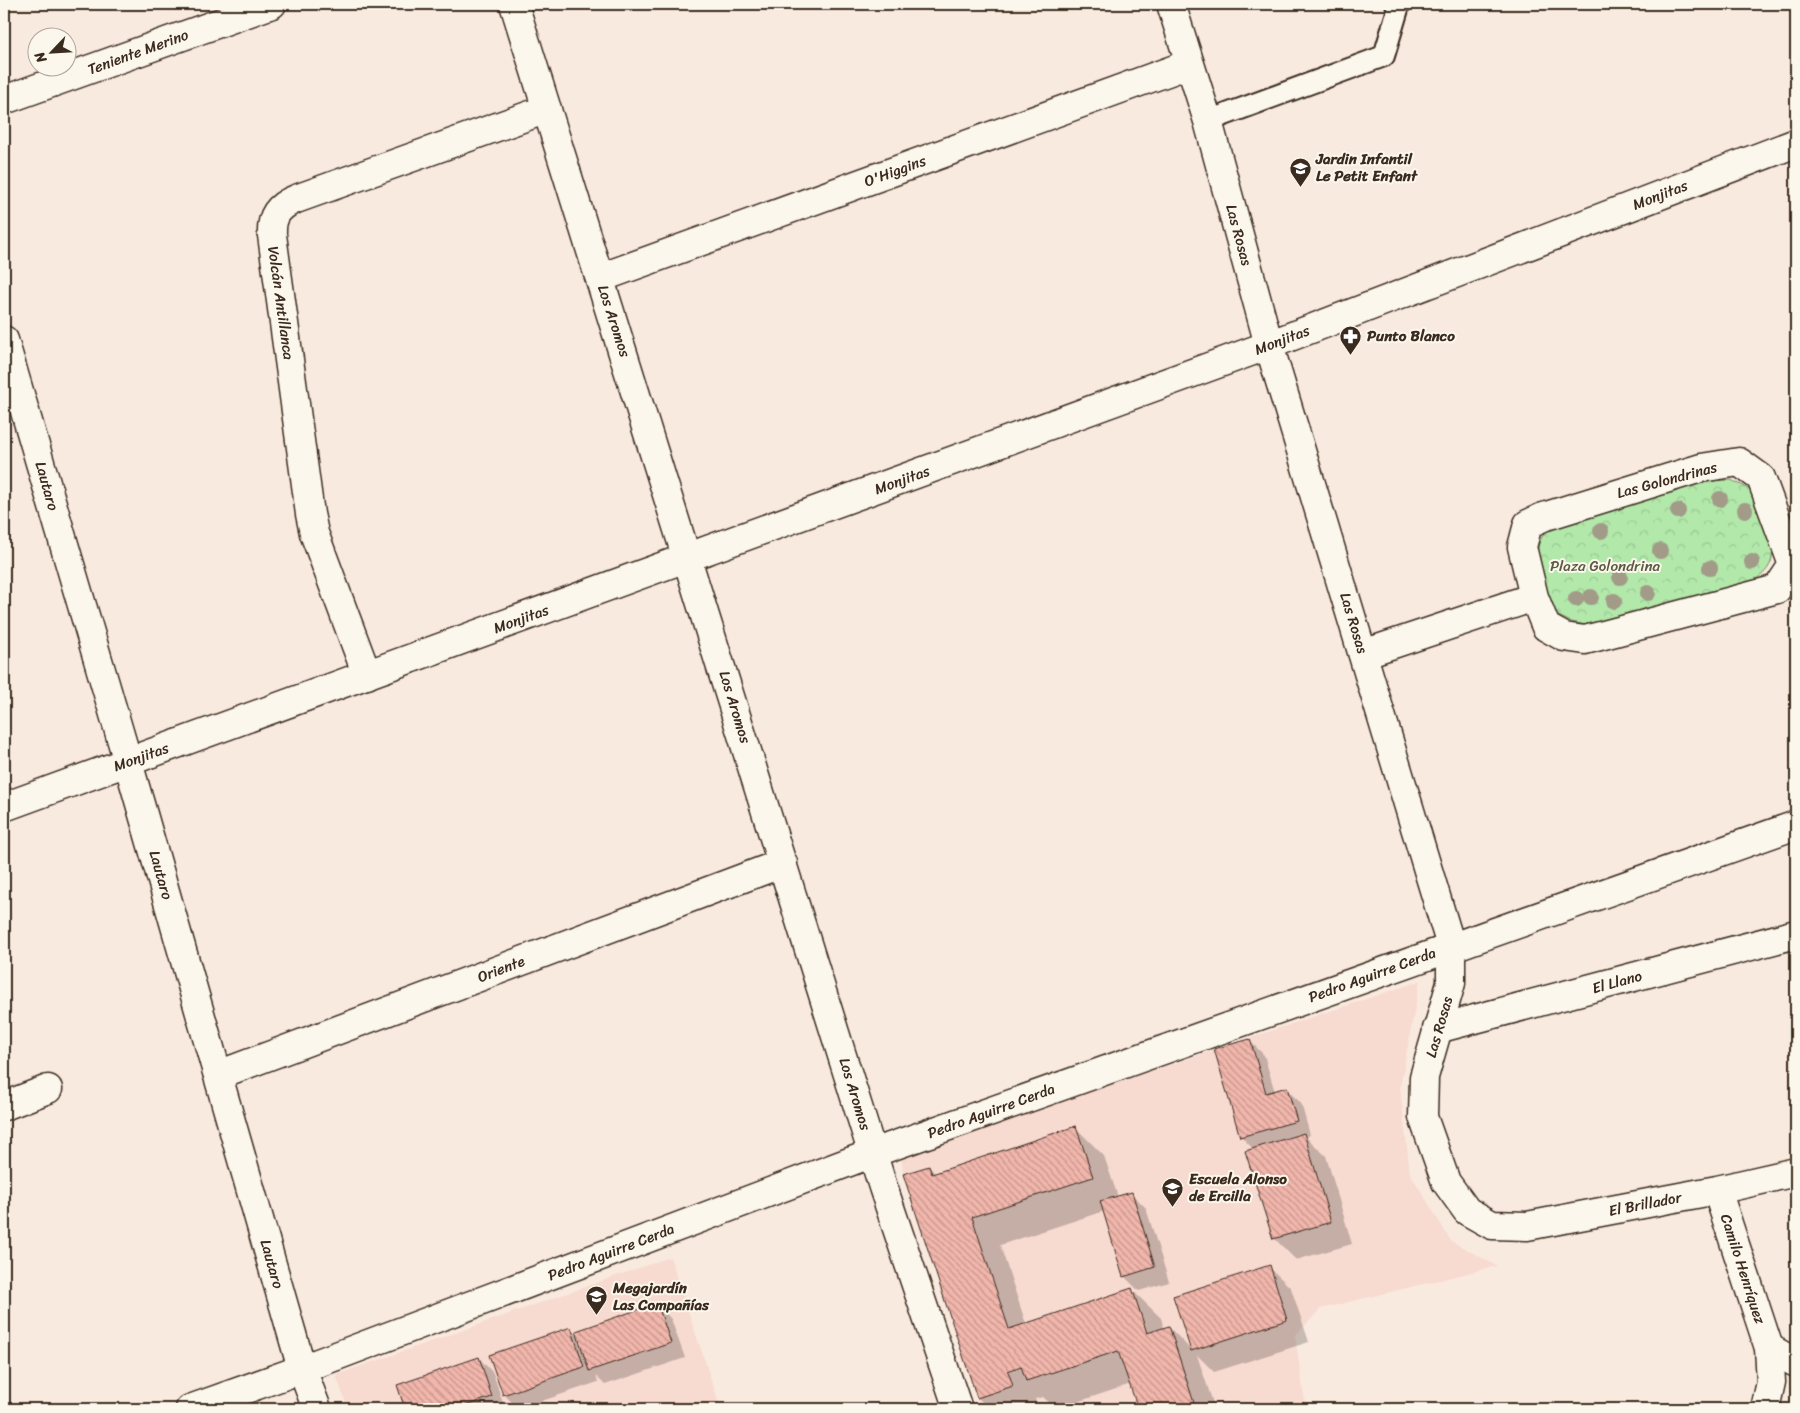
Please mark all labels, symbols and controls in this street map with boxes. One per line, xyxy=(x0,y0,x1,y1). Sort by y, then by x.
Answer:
street label: Teniente Merino xyxy=(84,22,193,82)
north arrow xyxy=(28,28,78,78)
text: N xyxy=(27,47,54,68)
place label: Jardin Infantil Le Petit Enfant xyxy=(1315,146,1418,189)
street label: O'Higgins xyxy=(860,148,930,194)
school or university icon: Jardin Infantil Le Petit Enfant xyxy=(1288,156,1312,187)
street label: Monjitas xyxy=(1629,173,1692,217)
street label: Las Rosas xyxy=(1218,201,1260,269)
street label: Volcán Antillanca xyxy=(260,245,302,362)
street label: Los Aromos xyxy=(590,281,638,361)
street label: Monjitas xyxy=(1251,318,1314,362)
place label: Punto Blanco xyxy=(1367,323,1455,349)
pharmacy icon: Punto Blanco xyxy=(1339,324,1363,355)
street label: Las Golondrinas xyxy=(1614,454,1720,506)
street label: Lautaro xyxy=(28,458,67,514)
street label: Monjitas xyxy=(871,458,934,502)
park label: Plaza Golondrina xyxy=(1550,553,1660,579)
street label: Las Rosas xyxy=(1332,589,1376,658)
street label: Monjitas xyxy=(490,597,553,641)
street label: Los Aromos xyxy=(712,667,758,747)
street label: Monjitas xyxy=(110,735,173,779)
street label: Lautaro xyxy=(142,847,181,903)
street label: Pedro Aguirre Cerda xyxy=(1305,940,1440,1010)
street label: Oriente xyxy=(473,948,529,990)
street label: El Llano xyxy=(1589,963,1645,1001)
street label: Las Rosas xyxy=(1418,993,1460,1061)
street label: Los Aromos xyxy=(832,1054,878,1134)
street label: Pedro Aguirre Cerda xyxy=(924,1076,1059,1146)
place label: Escuela Alonso de Ercilla xyxy=(1189,1166,1287,1209)
school or university icon: Escuela Alonso de Ercilla xyxy=(1161,1176,1185,1207)
street label: El Brillador xyxy=(1606,1184,1685,1224)
street label: Camilo Henríquez xyxy=(1713,1210,1773,1328)
street label: Pedro Aguirre Cerda xyxy=(544,1216,679,1288)
street label: Lautaro xyxy=(253,1236,292,1292)
place label: Megajardín Las Compañías xyxy=(612,1275,710,1318)
school or university icon: Megajardín Las Compañías xyxy=(585,1285,609,1316)

